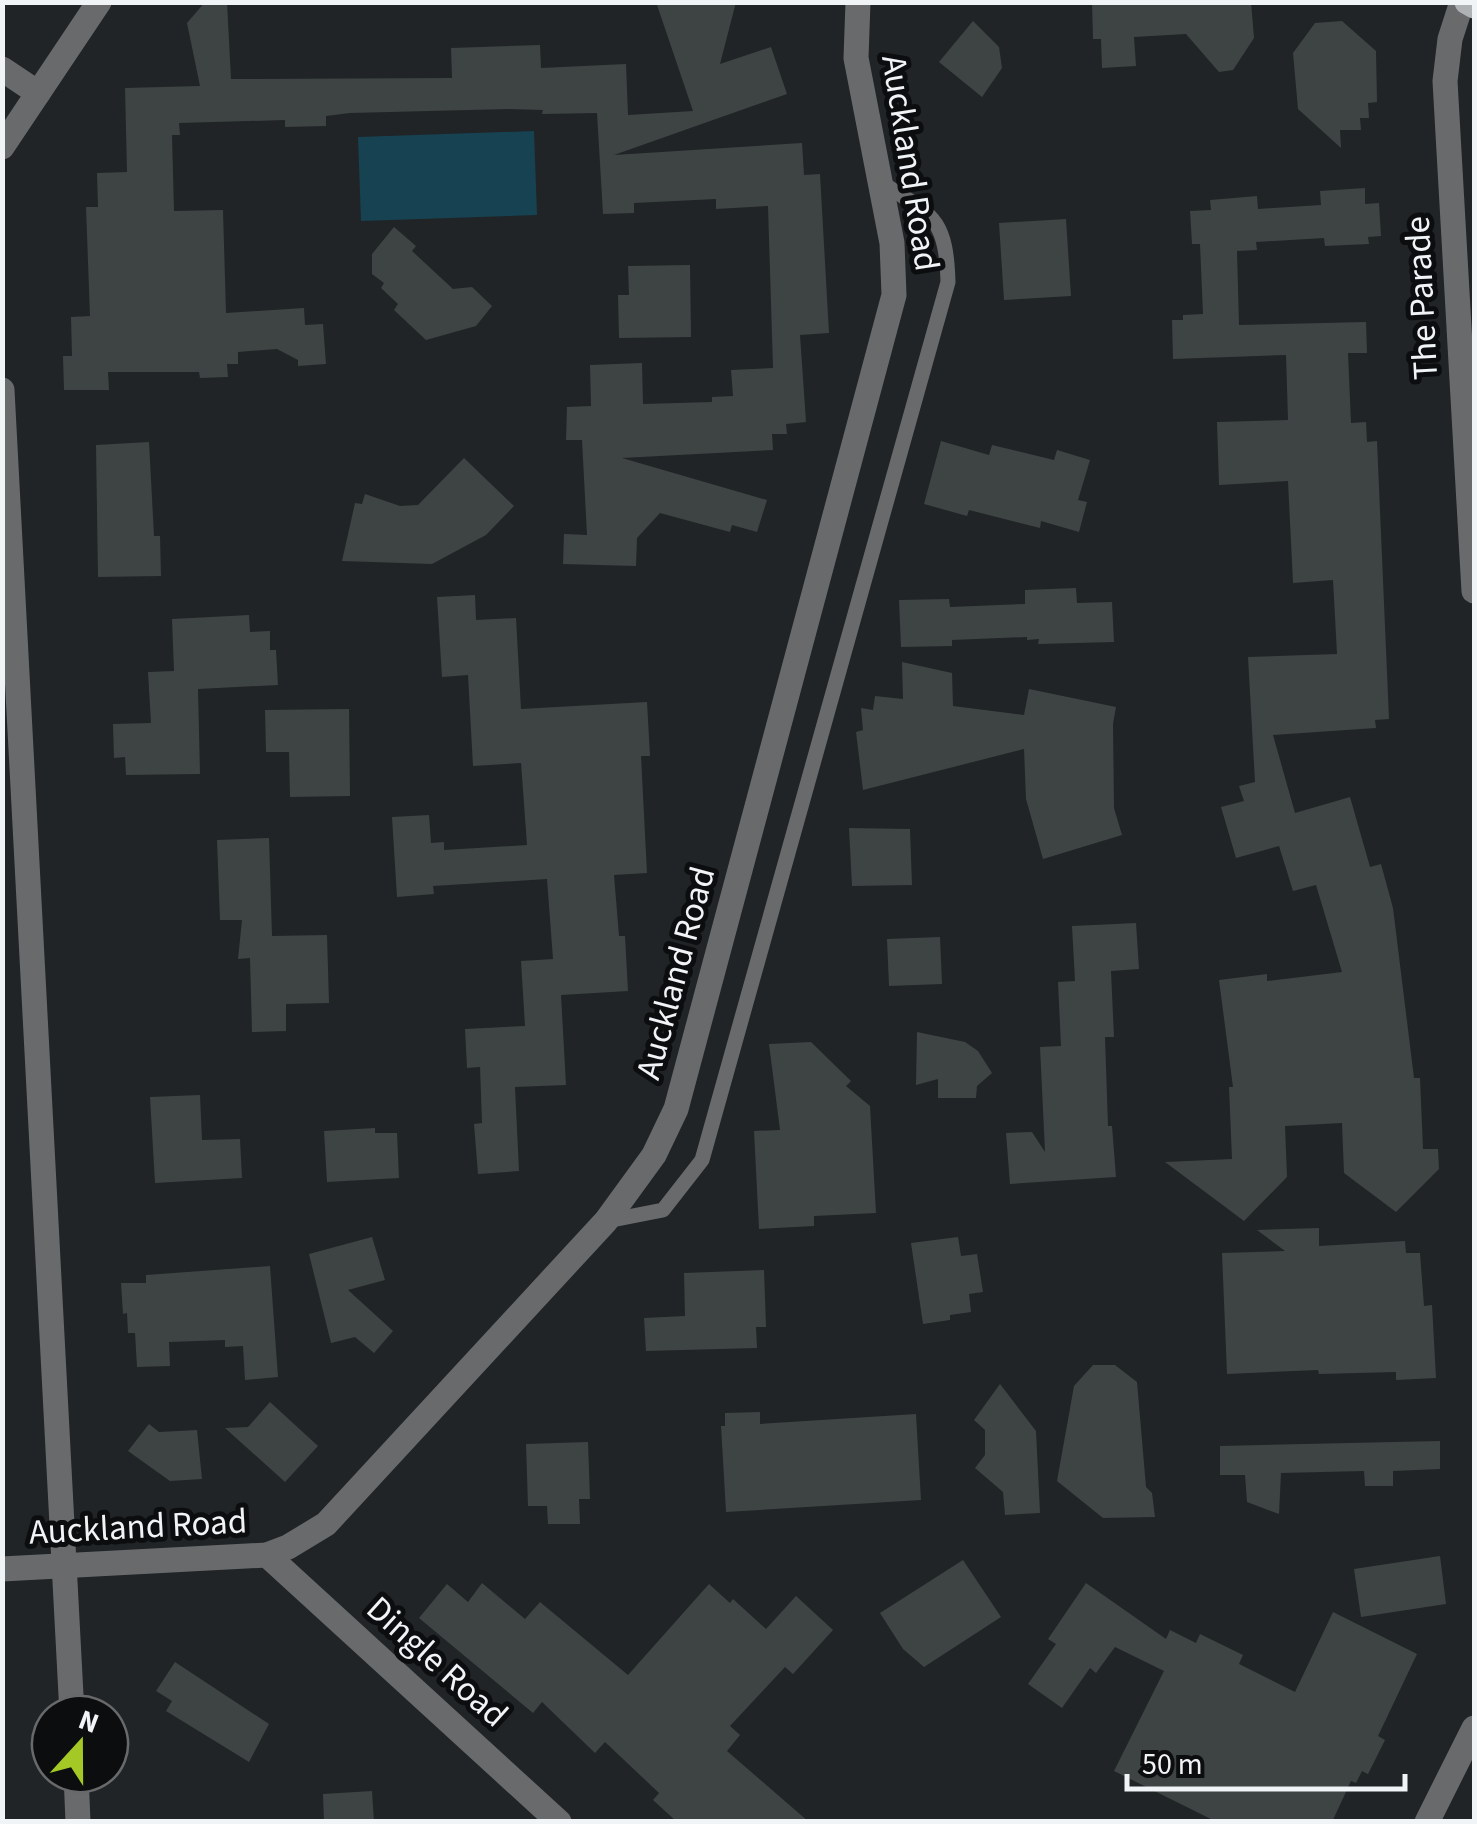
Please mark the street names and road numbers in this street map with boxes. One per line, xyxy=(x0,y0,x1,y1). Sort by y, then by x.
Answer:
street label: Auckland Road xyxy=(868,51,952,275)
street label: The Parade xyxy=(1393,215,1451,381)
street label: Auckland Road xyxy=(624,861,728,1085)
street label: Auckland Road xyxy=(28,1496,248,1558)
street label: Dingle Road xyxy=(355,1585,519,1739)

